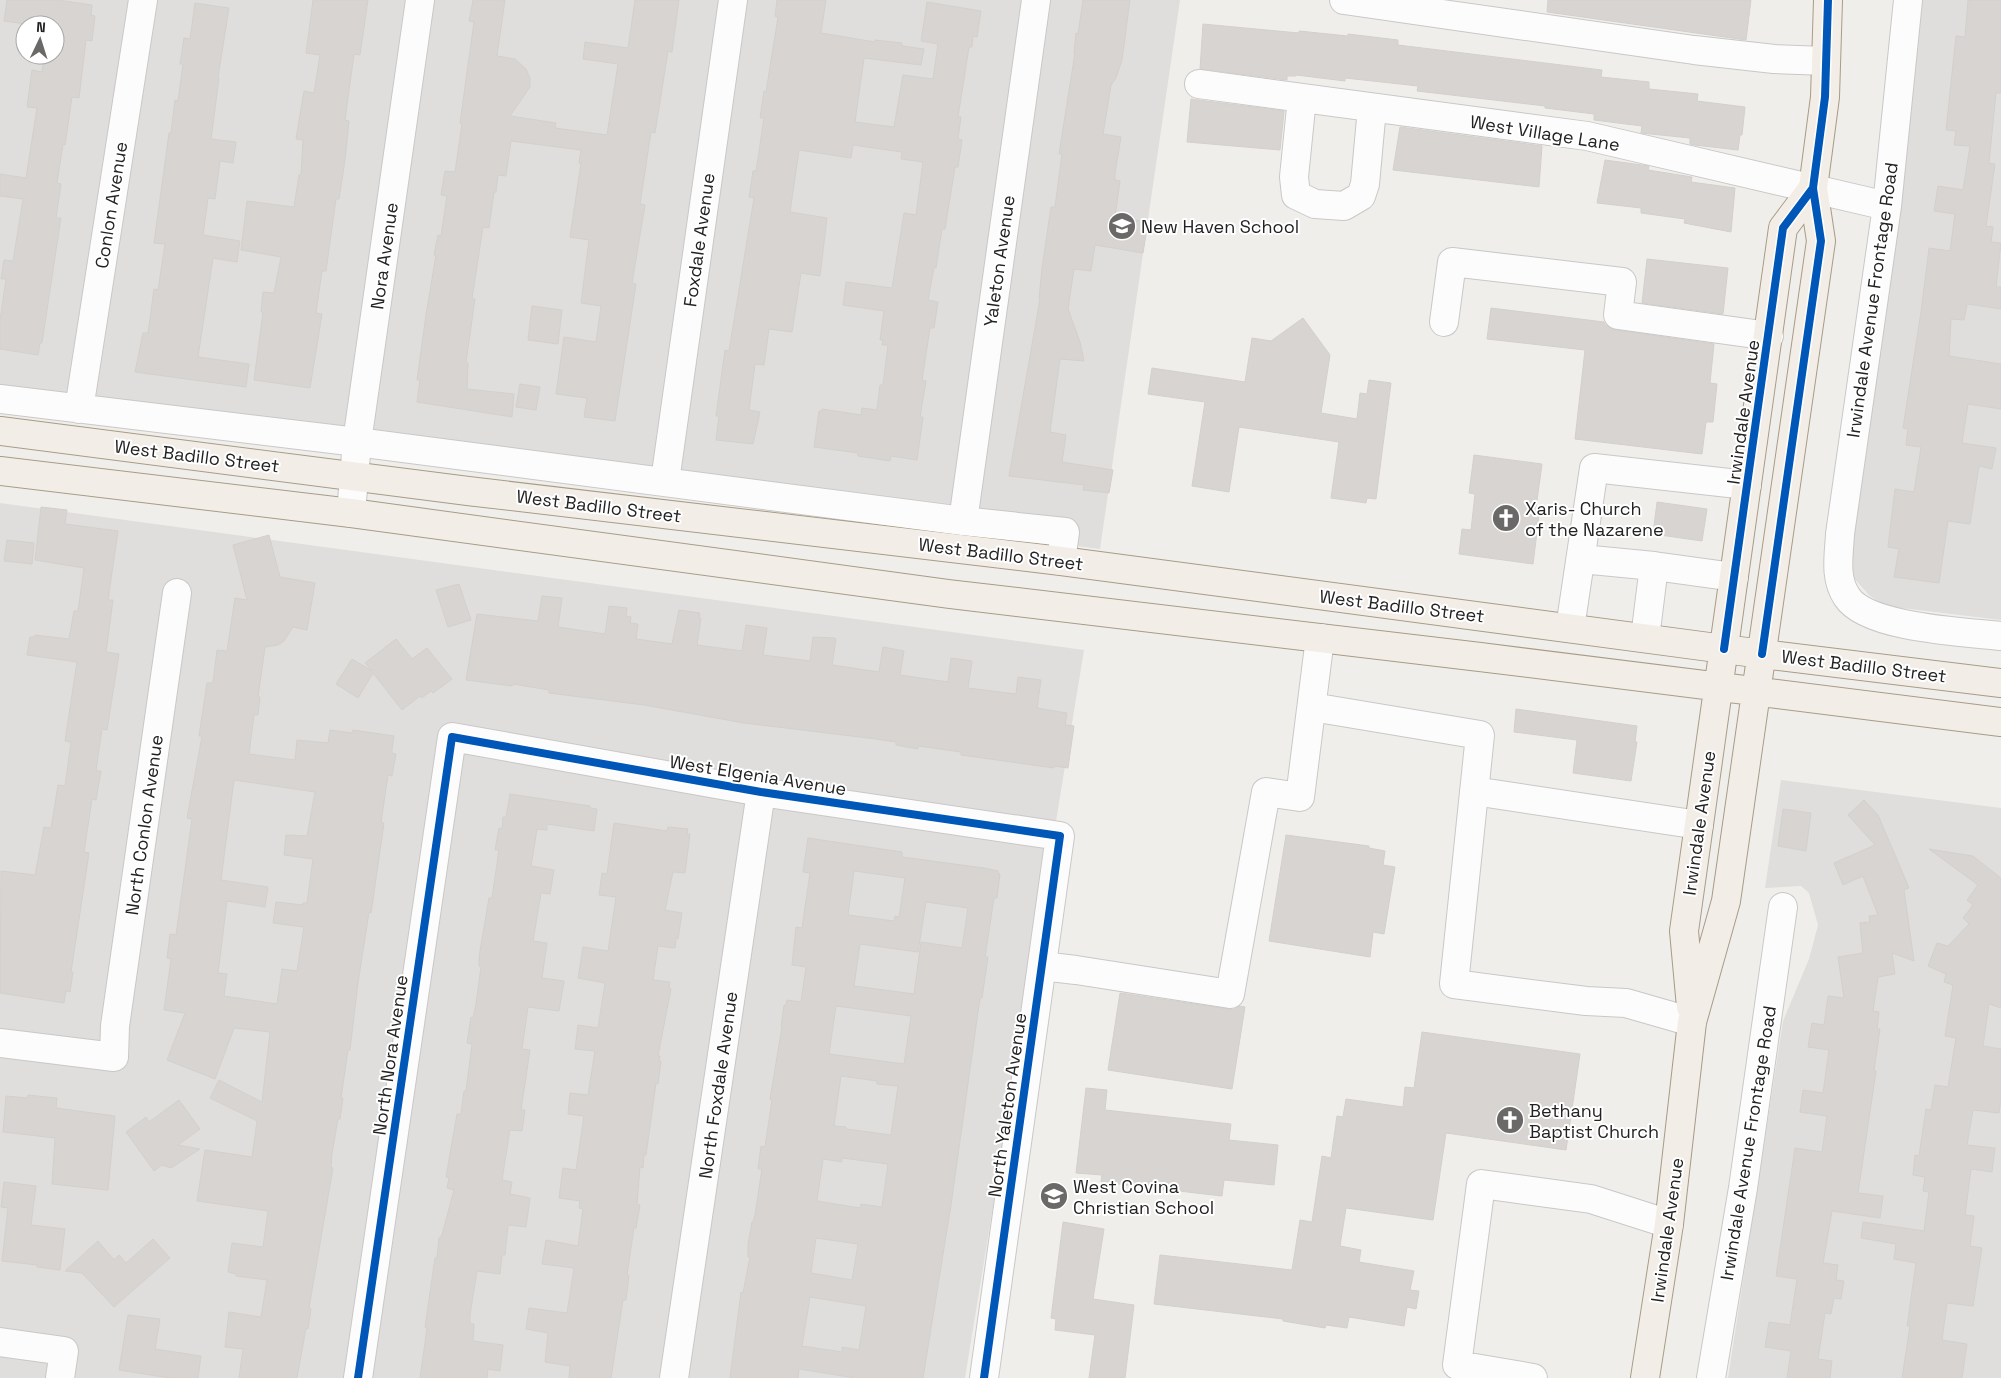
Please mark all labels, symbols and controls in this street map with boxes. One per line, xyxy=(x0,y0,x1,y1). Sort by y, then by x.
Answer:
north arrow xyxy=(15,15,65,65)
text: N xyxy=(36,18,46,36)
street label: West Village Lane xyxy=(1468,110,1622,156)
street label: Conlon Avenue xyxy=(90,140,132,270)
street label: Irwindale Avenue Frontage Road xyxy=(1841,161,1903,439)
street label: Foxdale Avenue xyxy=(678,171,720,309)
street label: Yaleton Avenue xyxy=(978,194,1020,328)
street label: Nora Avenue xyxy=(365,201,403,311)
school or university icon: New Haven School xyxy=(1107,211,1137,241)
place label: New Haven School xyxy=(1141,215,1299,238)
street label: Irwindale Avenue xyxy=(1721,338,1765,486)
street label: West Badillo Street xyxy=(113,434,281,478)
street label: West Badillo Street xyxy=(515,484,683,528)
place label: Xaris- Church of the Nazarene xyxy=(1525,497,1664,541)
church icon: Xaris- Church of the Nazarene xyxy=(1491,503,1521,533)
street label: West Badillo Street xyxy=(917,532,1085,576)
street label: West Badillo Street xyxy=(1318,584,1486,628)
street label: West Badillo Street xyxy=(1780,644,1948,688)
street label: North Conlon Avenue xyxy=(120,733,168,917)
street label: Irwindale Avenue xyxy=(1677,749,1721,897)
street label: West Elgenia Avenue xyxy=(668,750,848,800)
street label: North Nora Avenue xyxy=(367,973,413,1137)
street label: North Foxdale Avenue xyxy=(693,990,743,1180)
street label: Irwindale Avenue Frontage Road xyxy=(1715,1004,1781,1282)
street label: North Yaleton Avenue xyxy=(983,1011,1031,1199)
place label: Bethany Baptist Church xyxy=(1529,1099,1659,1143)
church icon: Bethany Baptist Church xyxy=(1495,1105,1525,1135)
street label: Irwindale Avenue xyxy=(1645,1156,1689,1304)
place label: West Covina Christian School xyxy=(1073,1175,1214,1219)
school or university icon: West Covina Christian School xyxy=(1039,1181,1069,1211)

